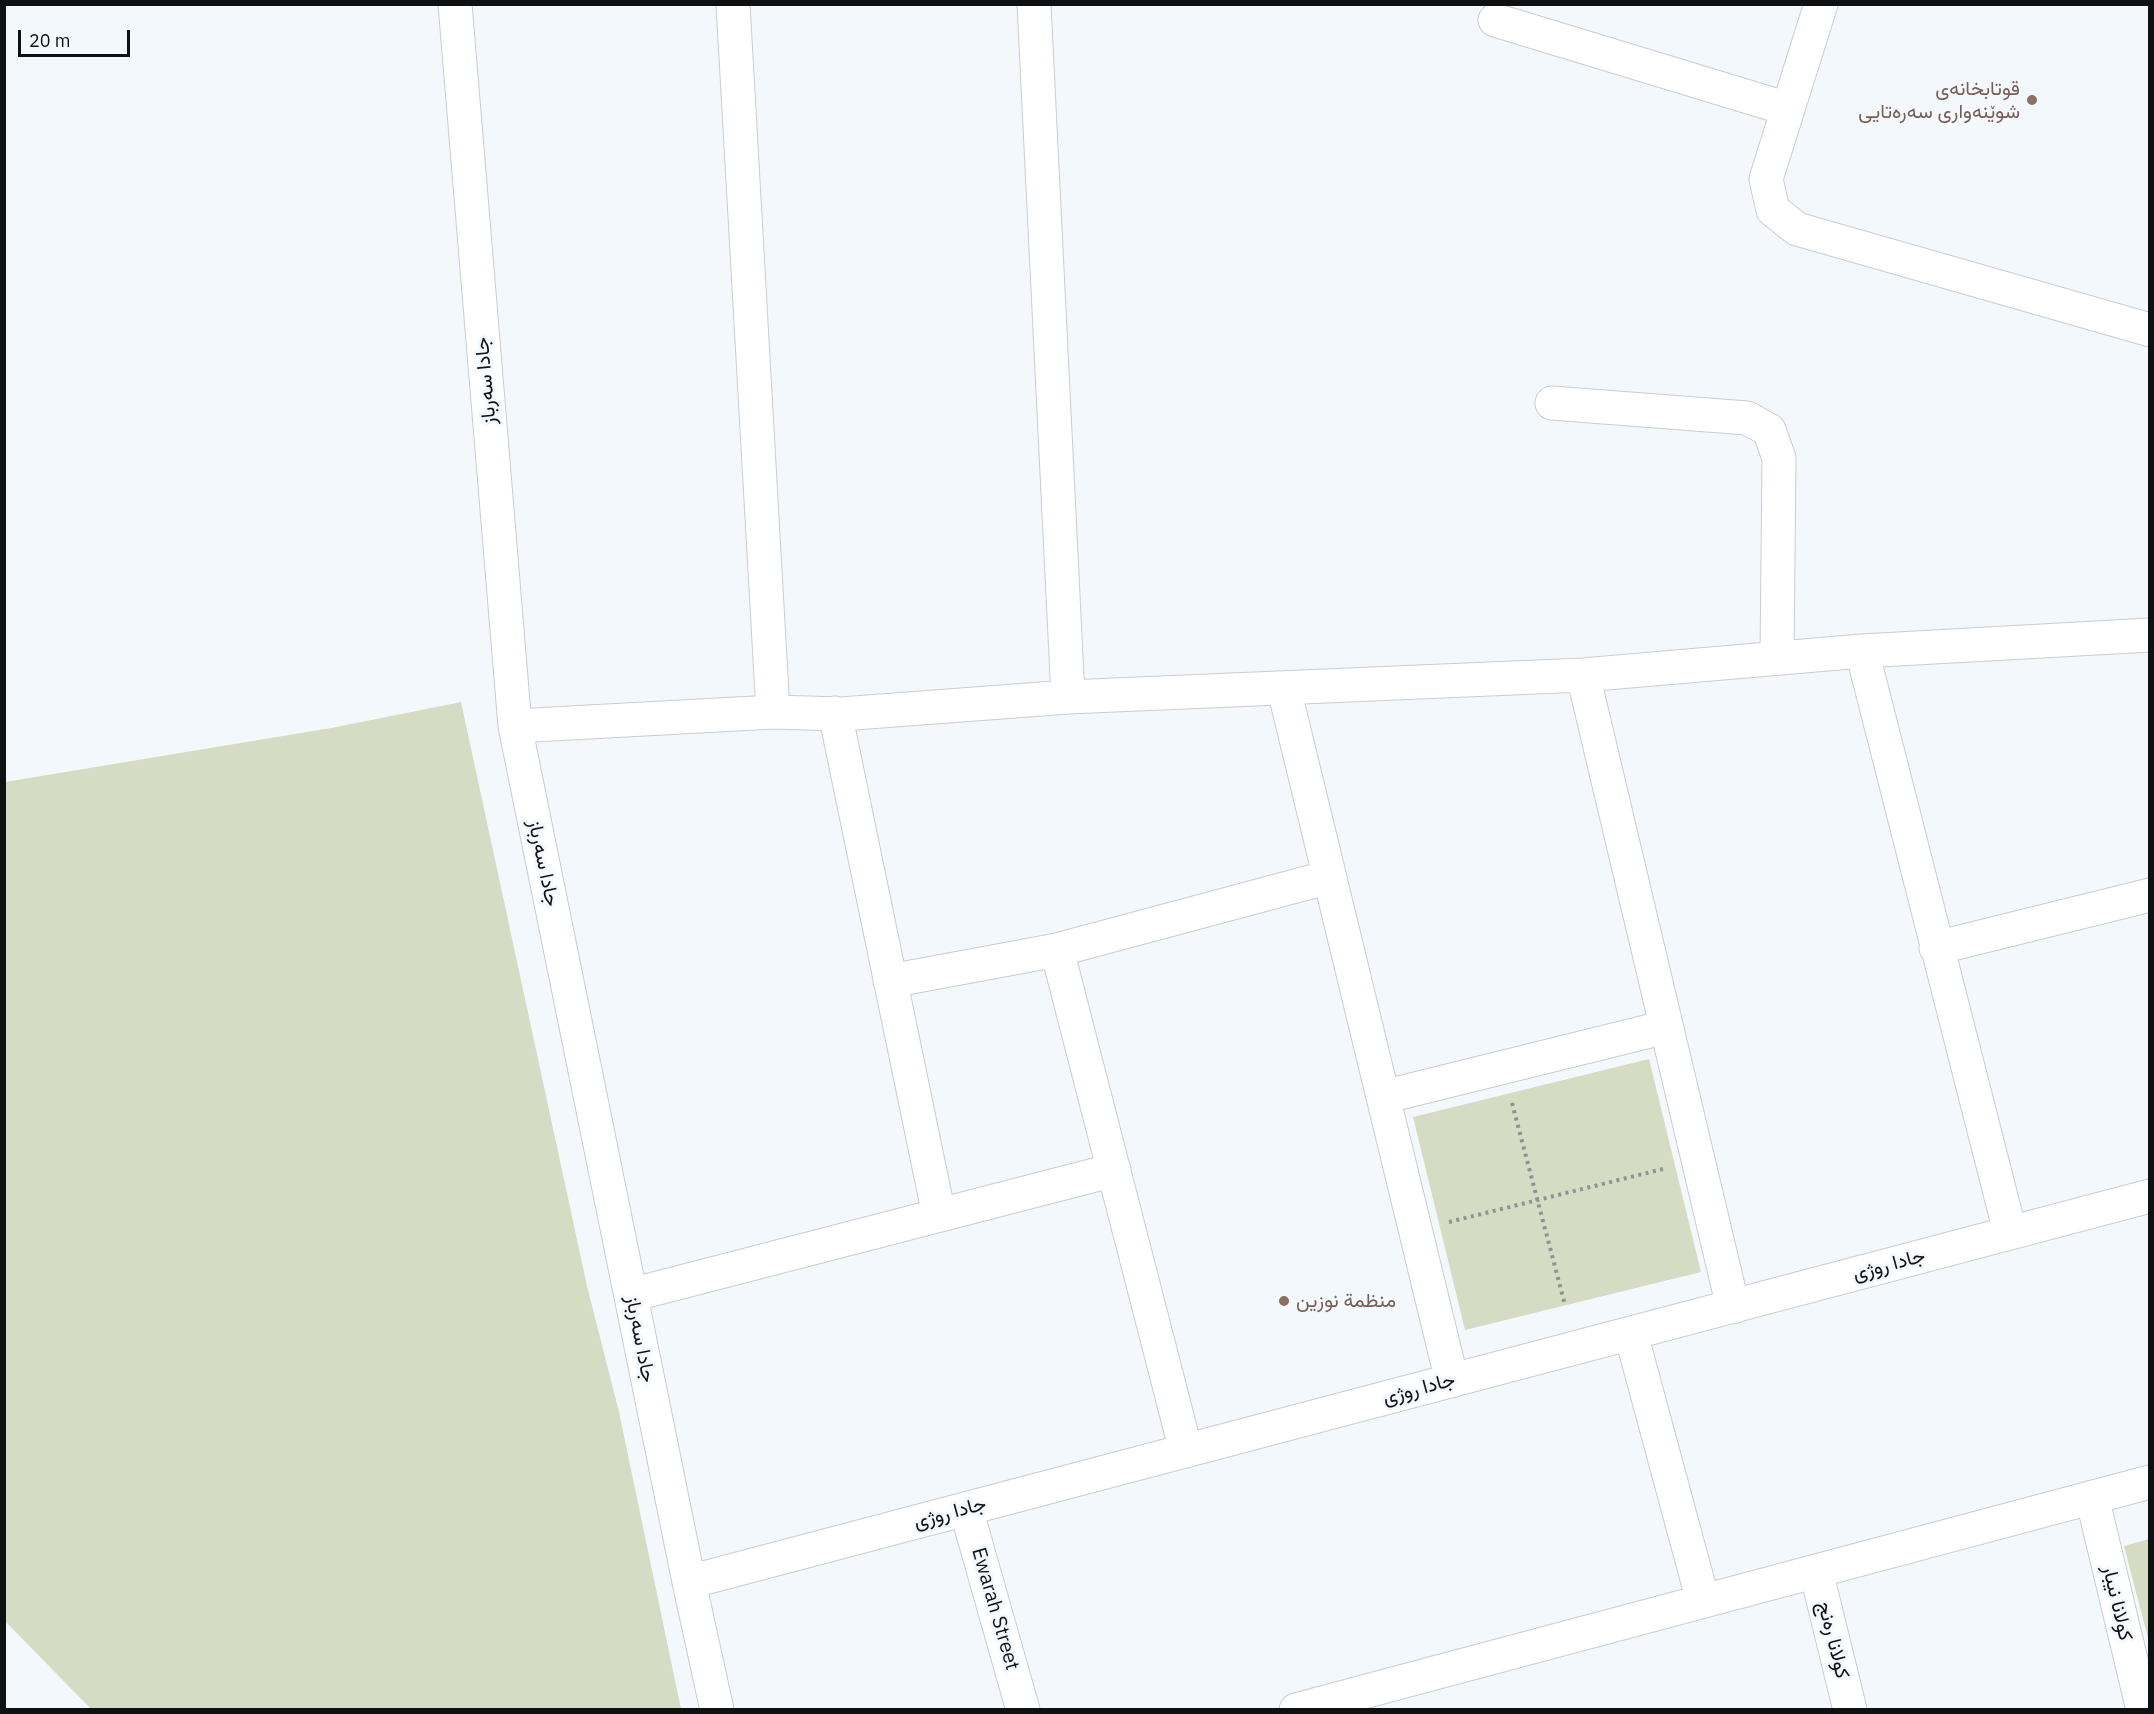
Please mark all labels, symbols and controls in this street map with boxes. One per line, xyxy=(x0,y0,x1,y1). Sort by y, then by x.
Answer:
scale bar xyxy=(21,18,134,56)
text: 20 m xyxy=(29,29,71,52)
place label: قوتابخانەی شوێنەواری سەرەتایی xyxy=(1858,77,2020,124)
marker: قوتابخانەی شوێنەواری سەرەتایی xyxy=(2025,93,2039,107)
street label: جادا سەرباز xyxy=(470,336,502,426)
street label: جادا سەرباز xyxy=(522,817,564,909)
street label: جادا روژی xyxy=(1850,1244,1928,1286)
place label: منظمة نوزين xyxy=(1296,1289,1396,1313)
street label: جادا سەرباز xyxy=(620,1293,660,1385)
marker: منظمة نوزين xyxy=(1277,1294,1291,1308)
street label: جادا روژی xyxy=(1380,1368,1458,1410)
street label: جادا روژی xyxy=(911,1492,989,1534)
street label: Ewarah Street xyxy=(966,1545,1024,1673)
street label: کولانا نیبار xyxy=(2097,1563,2137,1643)
street label: کولانا رەنج xyxy=(1812,1599,1854,1681)

